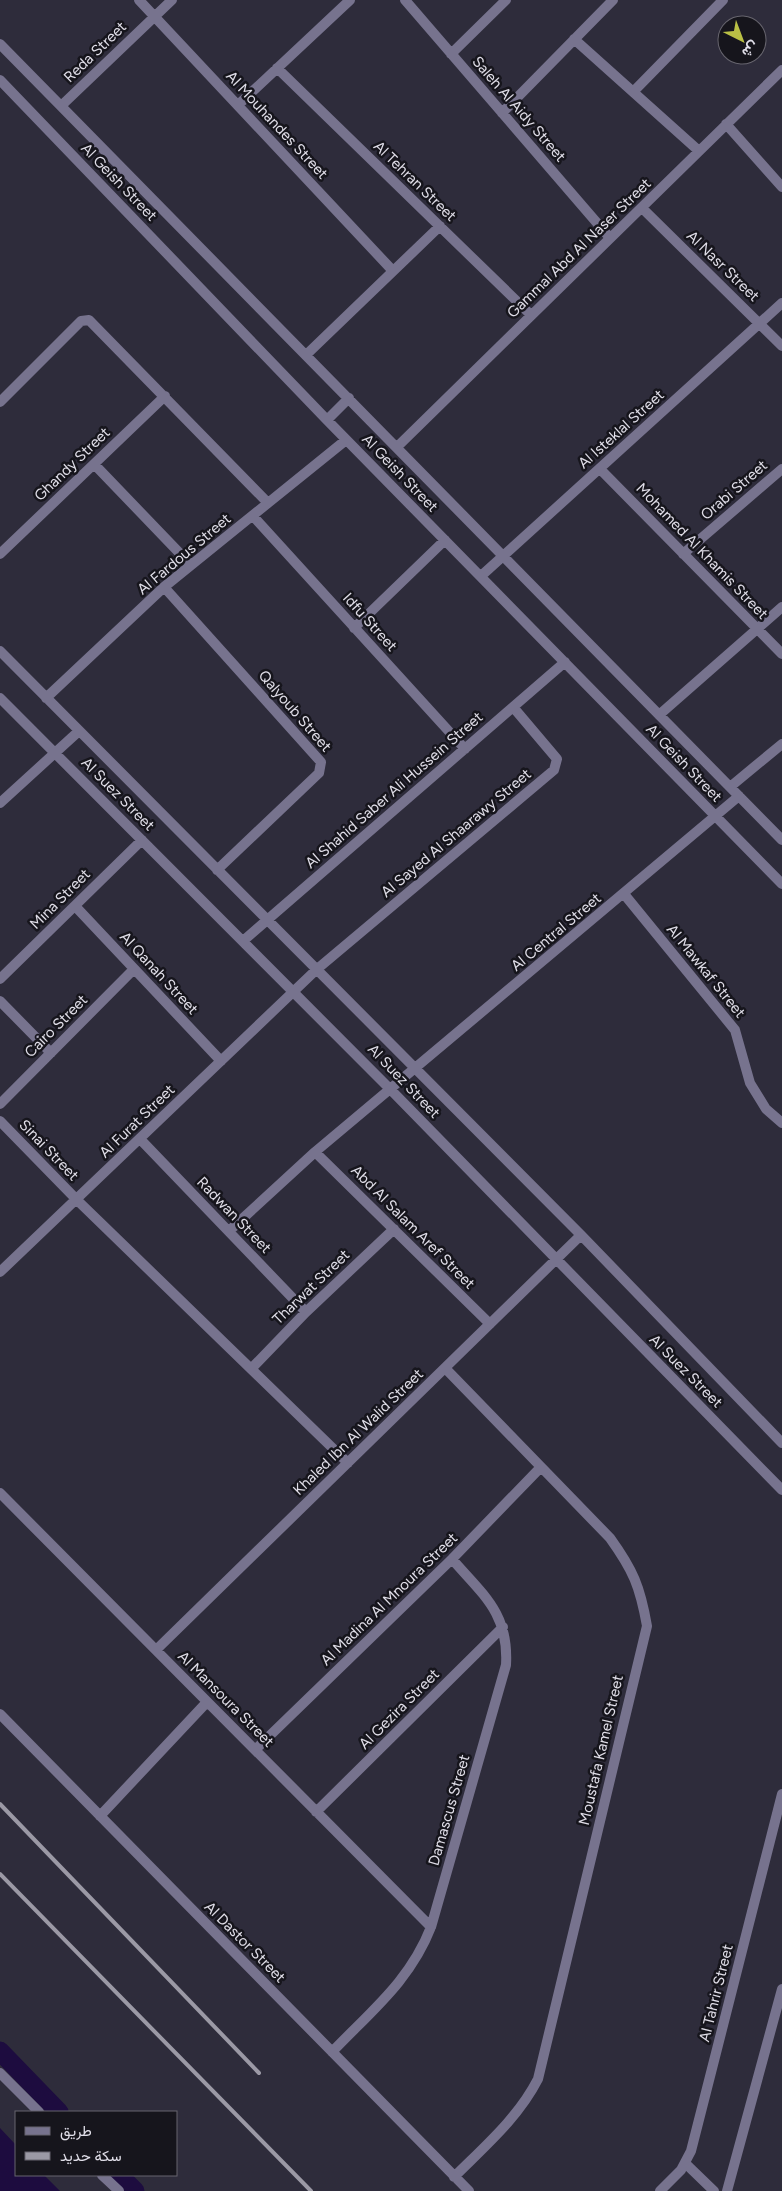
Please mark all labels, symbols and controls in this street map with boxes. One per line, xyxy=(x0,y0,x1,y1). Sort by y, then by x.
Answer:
north arrow xyxy=(717,15,767,65)
street label: Reda Street xyxy=(60,18,130,86)
text: ش xyxy=(738,37,762,61)
street label: Saleh Al Aidy Street xyxy=(468,53,570,166)
street label: Al Mouhandes Street xyxy=(222,67,332,183)
street label: Al Tehran Street xyxy=(370,137,460,225)
street label: Al Geish Street xyxy=(77,139,161,225)
street label: Gammal Abd Al Naser Street xyxy=(503,174,655,322)
street label: Al Nasr Street xyxy=(683,227,763,305)
street label: Al Isteklal Street xyxy=(574,386,668,472)
street label: Ghandy Street xyxy=(30,423,114,505)
street label: Al Geish Street xyxy=(358,430,442,516)
street label: Orabi Street xyxy=(697,456,771,524)
street label: Mohamed Al Khamis Street xyxy=(632,479,772,623)
street label: Al Fardous Street xyxy=(134,509,235,598)
street label: Idfu Street xyxy=(339,589,401,655)
street label: Qalyoub Street xyxy=(255,667,335,756)
street label: Al Shahid Saber Ali Hussein Street xyxy=(302,708,487,872)
street label: Al Geish Street xyxy=(642,720,726,806)
street label: Al Suez Street xyxy=(78,754,159,835)
street label: Al Sayed Al Shaarawy Street xyxy=(377,765,535,901)
street label: Mina Street xyxy=(26,865,94,933)
street label: Al Central Street xyxy=(507,889,605,975)
street label: Al Mawkaf Street xyxy=(663,921,749,1022)
street label: Al Qanah Street xyxy=(116,928,202,1018)
street label: Cairo Street xyxy=(21,991,91,1061)
street label: Al Suez Street xyxy=(364,1040,444,1122)
street label: Al Furat Street xyxy=(96,1080,179,1161)
street label: Sinai Street xyxy=(15,1116,83,1185)
street label: Abd Al Salam Aref Street xyxy=(347,1161,479,1293)
street label: Radwan Street xyxy=(193,1173,275,1257)
street label: Tharwat Street xyxy=(269,1246,353,1328)
street label: Al Suez Street xyxy=(646,1331,727,1412)
street label: Khaled Ibn Al Walid Street xyxy=(289,1365,427,1499)
street label: Al Madina Al Mnoura Street xyxy=(317,1529,461,1669)
street label: Al Mansoura Street xyxy=(174,1647,278,1751)
street label: Al Gezira Street xyxy=(355,1665,443,1753)
street label: Moustafa Kamel Street xyxy=(575,1673,627,1827)
street label: Damascus Street xyxy=(425,1752,474,1868)
street label: Al Dastor Street xyxy=(201,1898,290,1987)
street label: Al Tahrir Street xyxy=(695,1942,737,2044)
legend xyxy=(15,2111,178,2176)
text: طريق xyxy=(60,2122,92,2141)
text: سكة حديد xyxy=(60,2147,122,2165)

